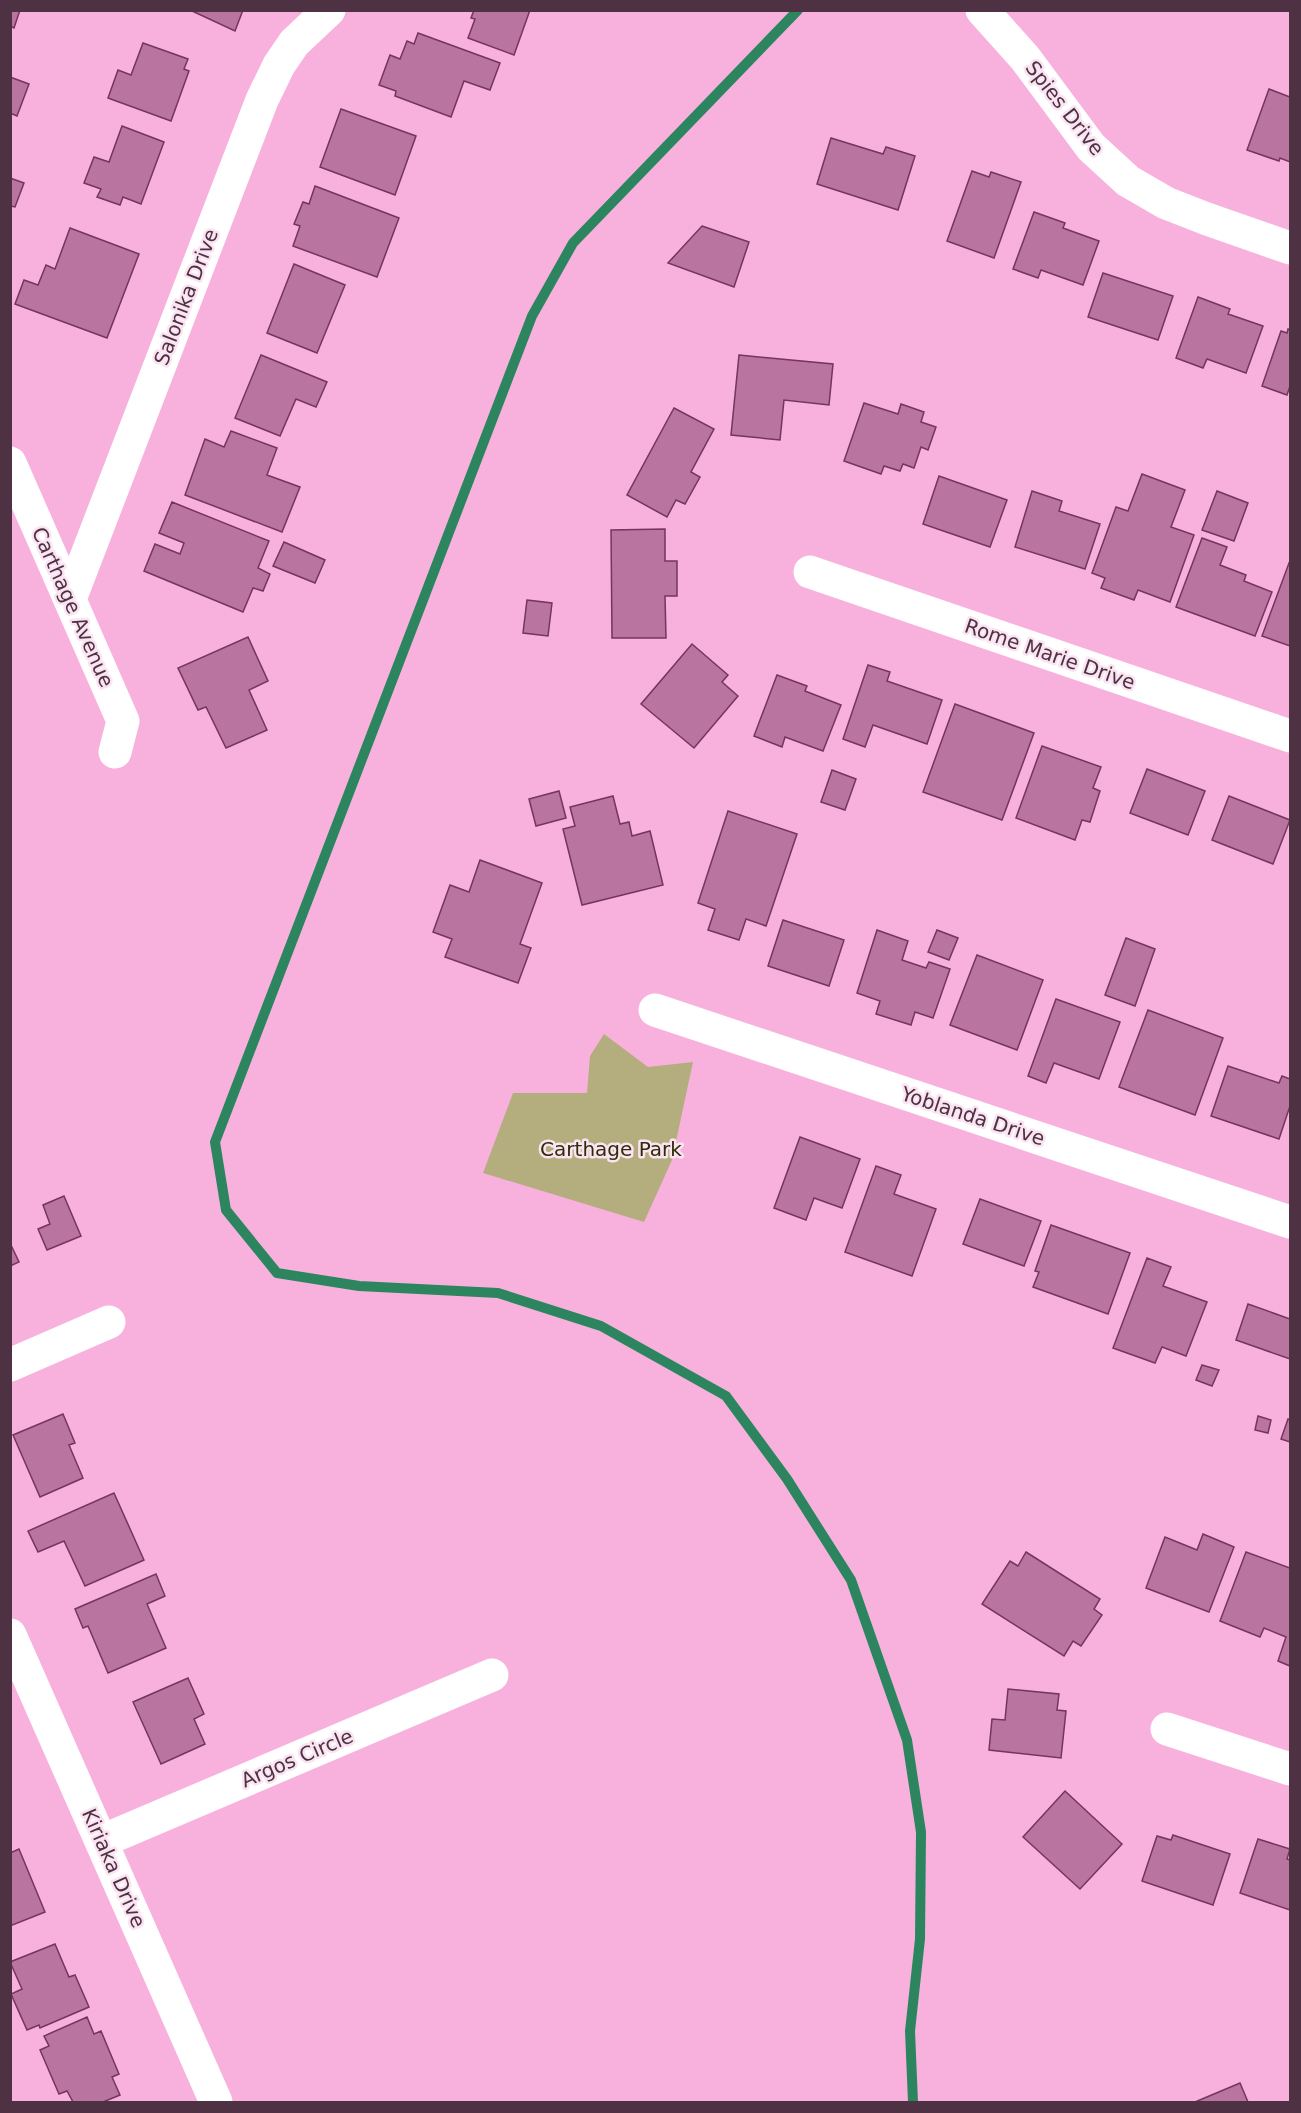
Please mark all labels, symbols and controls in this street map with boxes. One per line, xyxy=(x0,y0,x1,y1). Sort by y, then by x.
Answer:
street label: Spies Drive xyxy=(1021,56,1109,160)
street label: Salonika Drive xyxy=(149,225,223,369)
street label: Carthage Avenue xyxy=(27,523,119,691)
street label: Rome Marie Drive xyxy=(962,614,1138,694)
street label: Yoblanda Drive xyxy=(897,1081,1048,1151)
park label: Carthage Park xyxy=(540,1137,682,1161)
street label: Argos Circle xyxy=(237,1724,357,1792)
street label: Kiriaka Drive xyxy=(77,1805,151,1931)

